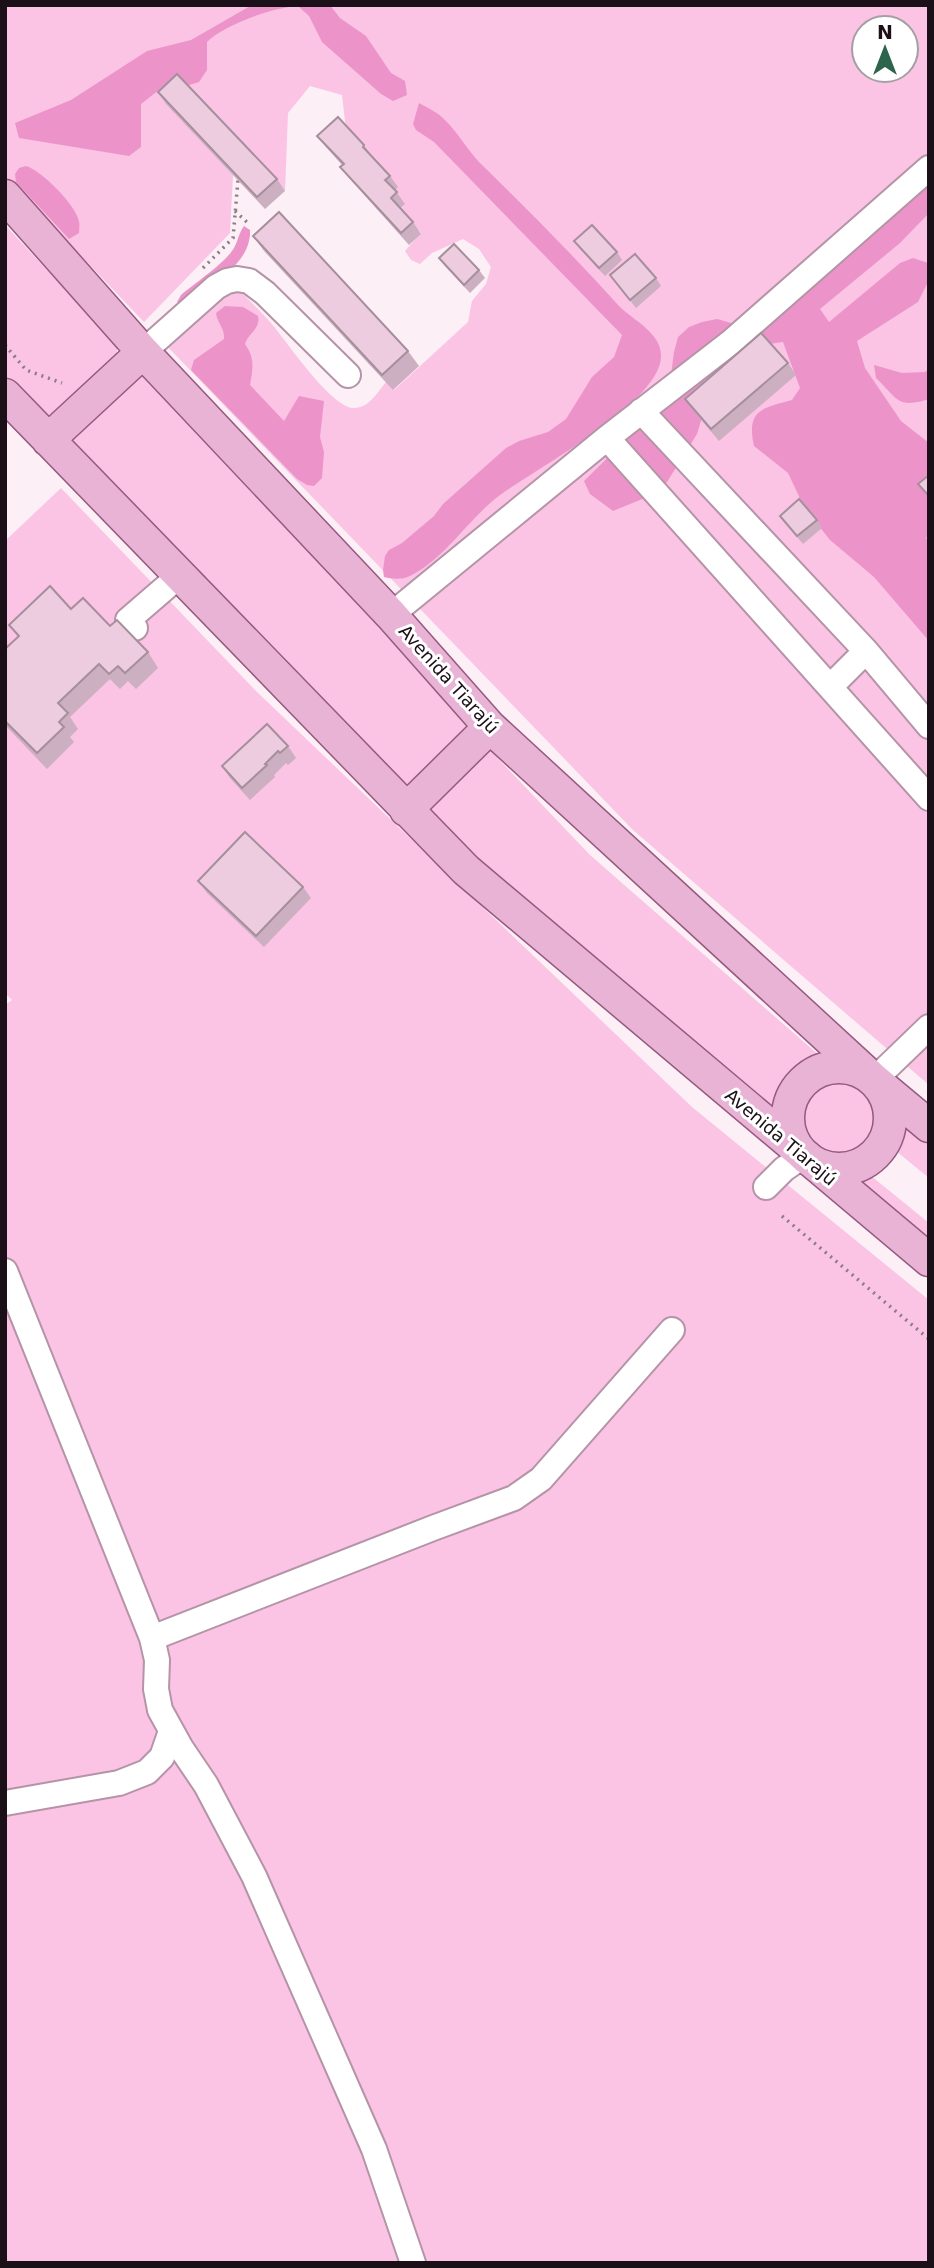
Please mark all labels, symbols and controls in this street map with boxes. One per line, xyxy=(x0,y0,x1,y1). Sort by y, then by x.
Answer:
north arrow xyxy=(850,14,920,84)
text: N xyxy=(877,21,893,43)
street label: Avenida Tiarajú xyxy=(395,620,503,738)
street label: Avenida Tiarajú xyxy=(721,1084,841,1190)

